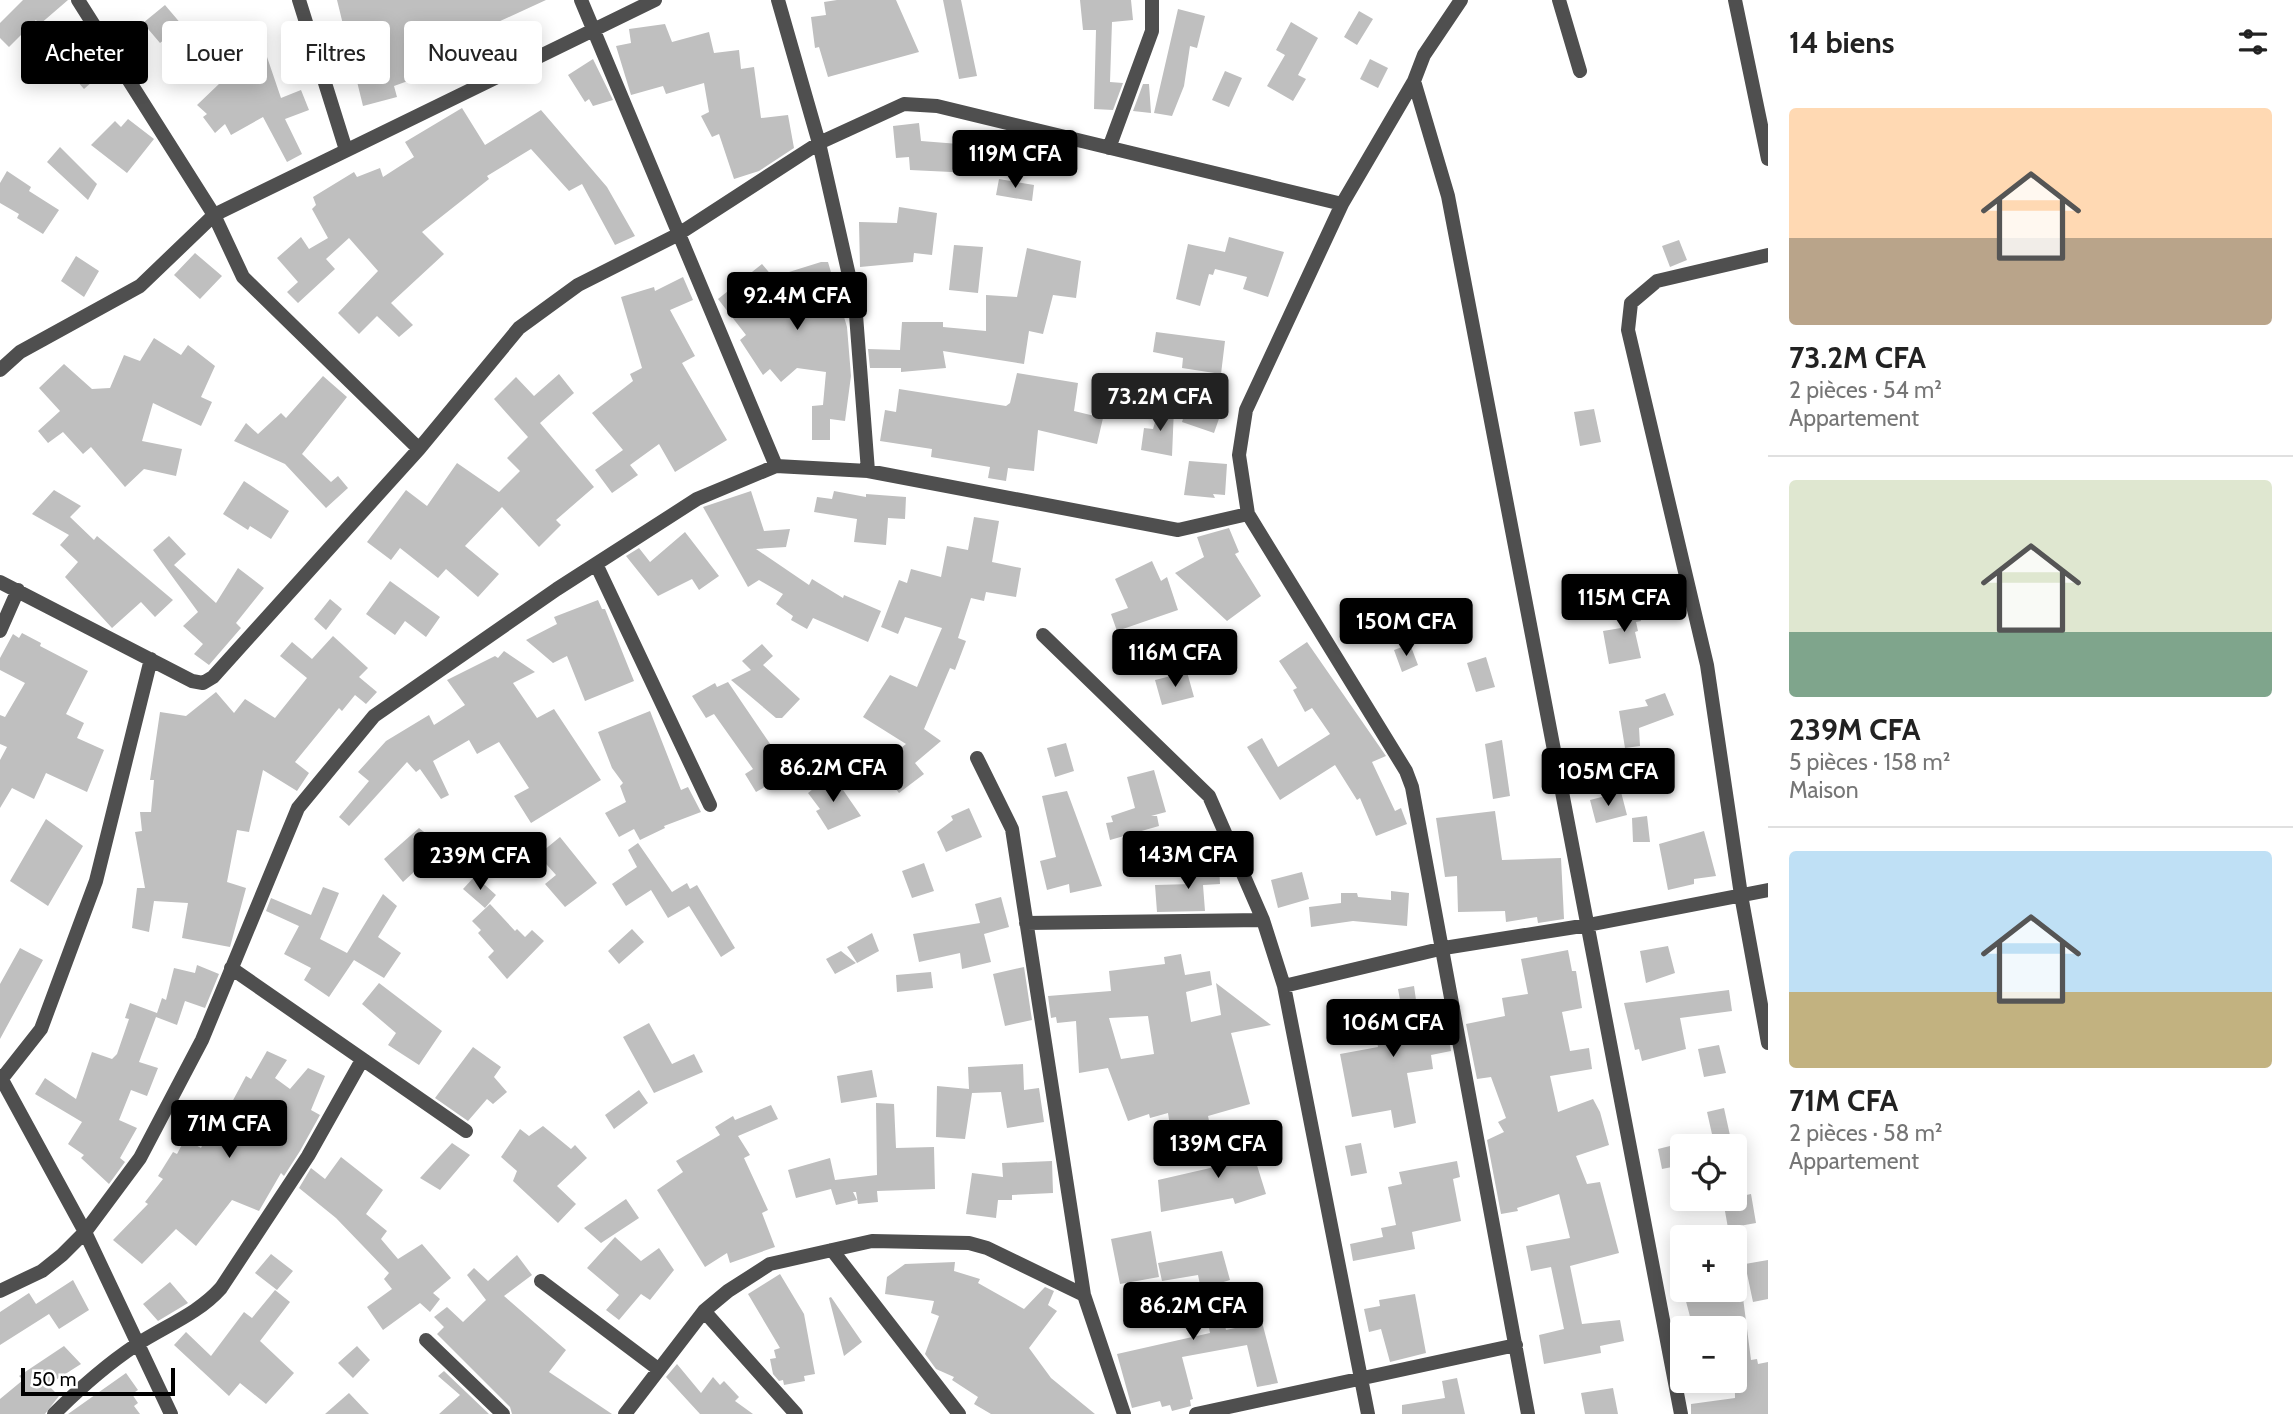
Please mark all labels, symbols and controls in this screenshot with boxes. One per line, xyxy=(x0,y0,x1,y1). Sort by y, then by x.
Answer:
chip: Acheter xyxy=(21,21,148,84)
chip: Louer xyxy=(162,21,267,84)
chip: Filtres xyxy=(281,21,390,84)
chip: Nouveau xyxy=(404,21,542,84)
icon: filters xyxy=(2234,23,2272,61)
text: 14 biens xyxy=(1789,24,1894,61)
pin: 119M CFA xyxy=(943,130,1087,190)
text: 119M CFA xyxy=(968,139,1062,167)
icon: home xyxy=(1968,153,2094,279)
pin: 92.4M CFA xyxy=(717,272,877,332)
text: 92.4M CFA xyxy=(743,281,851,309)
text: 73.2M CFA xyxy=(1789,339,1926,376)
pin: 73.2M CFA xyxy=(1080,374,1240,433)
text: 2 pièces · 54 m² xyxy=(1789,376,1942,404)
text: 73.2M CFA xyxy=(1108,382,1212,410)
text: Appartement xyxy=(1789,404,1919,432)
icon: home xyxy=(1968,525,2094,651)
pin: 115M CFA xyxy=(1552,574,1696,634)
text: 115M CFA xyxy=(1578,583,1670,611)
pin: 150M CFA xyxy=(1334,598,1478,658)
text: 150M CFA xyxy=(1356,607,1456,635)
pin: 116M CFA xyxy=(1103,630,1247,689)
text: 116M CFA xyxy=(1128,638,1222,666)
text: 239M CFA xyxy=(1789,711,1921,748)
pin: 86.2M CFA xyxy=(753,744,913,804)
pin: 105M CFA xyxy=(1536,748,1680,808)
text: 5 pièces · 158 m² xyxy=(1789,748,1950,776)
text: 86.2M CFA xyxy=(779,753,887,781)
text: 105M CFA xyxy=(1558,757,1658,785)
text: Maison xyxy=(1789,776,1858,804)
pin: 239M CFA xyxy=(408,832,552,892)
pin: 143M CFA xyxy=(1116,832,1260,891)
text: 143M CFA xyxy=(1139,840,1237,868)
text: 239M CFA xyxy=(430,841,530,869)
icon: home xyxy=(1968,896,2094,1022)
pin: 106M CFA xyxy=(1321,1000,1465,1059)
text: 106M CFA xyxy=(1342,1008,1444,1036)
text: 71M CFA xyxy=(1789,1082,1898,1119)
pin: 71M CFA xyxy=(164,1100,294,1160)
text: 71M CFA xyxy=(187,1109,271,1137)
text: 2 pièces · 58 m² xyxy=(1789,1119,1942,1147)
pin: 139M CFA xyxy=(1146,1120,1290,1180)
text: 139M CFA xyxy=(1169,1129,1267,1157)
map controls xyxy=(1670,1134,1747,1393)
button: locate xyxy=(1670,1134,1747,1211)
text: Appartement xyxy=(1789,1147,1919,1175)
button: + xyxy=(1670,1225,1747,1302)
pin: 86.2M CFA xyxy=(1113,1282,1273,1342)
text: 86.2M CFA xyxy=(1139,1291,1247,1319)
button: − xyxy=(1670,1316,1747,1393)
scale bar xyxy=(21,1365,175,1397)
text: 50 m xyxy=(32,1368,76,1391)

